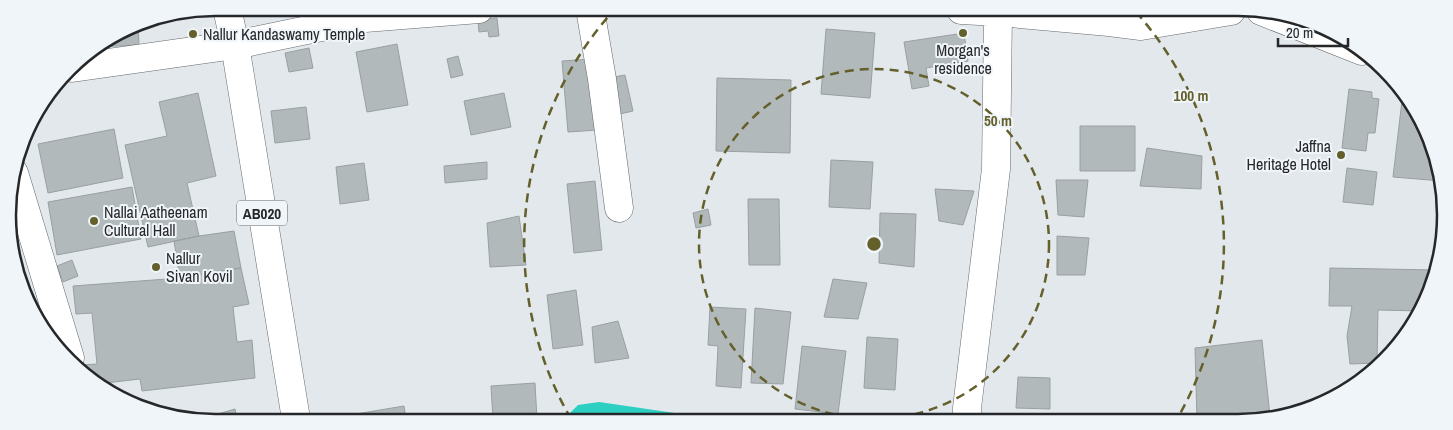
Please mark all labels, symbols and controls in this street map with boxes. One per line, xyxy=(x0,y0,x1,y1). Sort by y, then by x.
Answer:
scale bar xyxy=(1278,15,1348,47)
text: 20 m xyxy=(1286,22,1313,43)
place label: Nallur Kandaswamy Temple xyxy=(203,23,365,45)
marker: Morgan's residence xyxy=(957,27,969,39)
marker: Nallur Kandaswamy Temple xyxy=(187,28,199,40)
place label: Morgan's residence xyxy=(934,39,992,79)
text: 100 m xyxy=(1174,85,1208,106)
text: 50 m xyxy=(984,110,1012,131)
place label: Jaffna Heritage Hotel xyxy=(1246,135,1332,175)
marker: Jaffna Heritage Hotel xyxy=(1335,149,1347,161)
road number: AB020 xyxy=(237,200,287,226)
place label: Nallai Aatheenam Cultural Hall xyxy=(104,201,208,241)
marker: Nallai Aatheenam Cultural Hall xyxy=(88,215,100,227)
centre of rings xyxy=(865,235,883,253)
place label: Nallur Sivan Kovil xyxy=(166,247,232,287)
marker: Nallur Sivan Kovil xyxy=(150,261,162,273)

